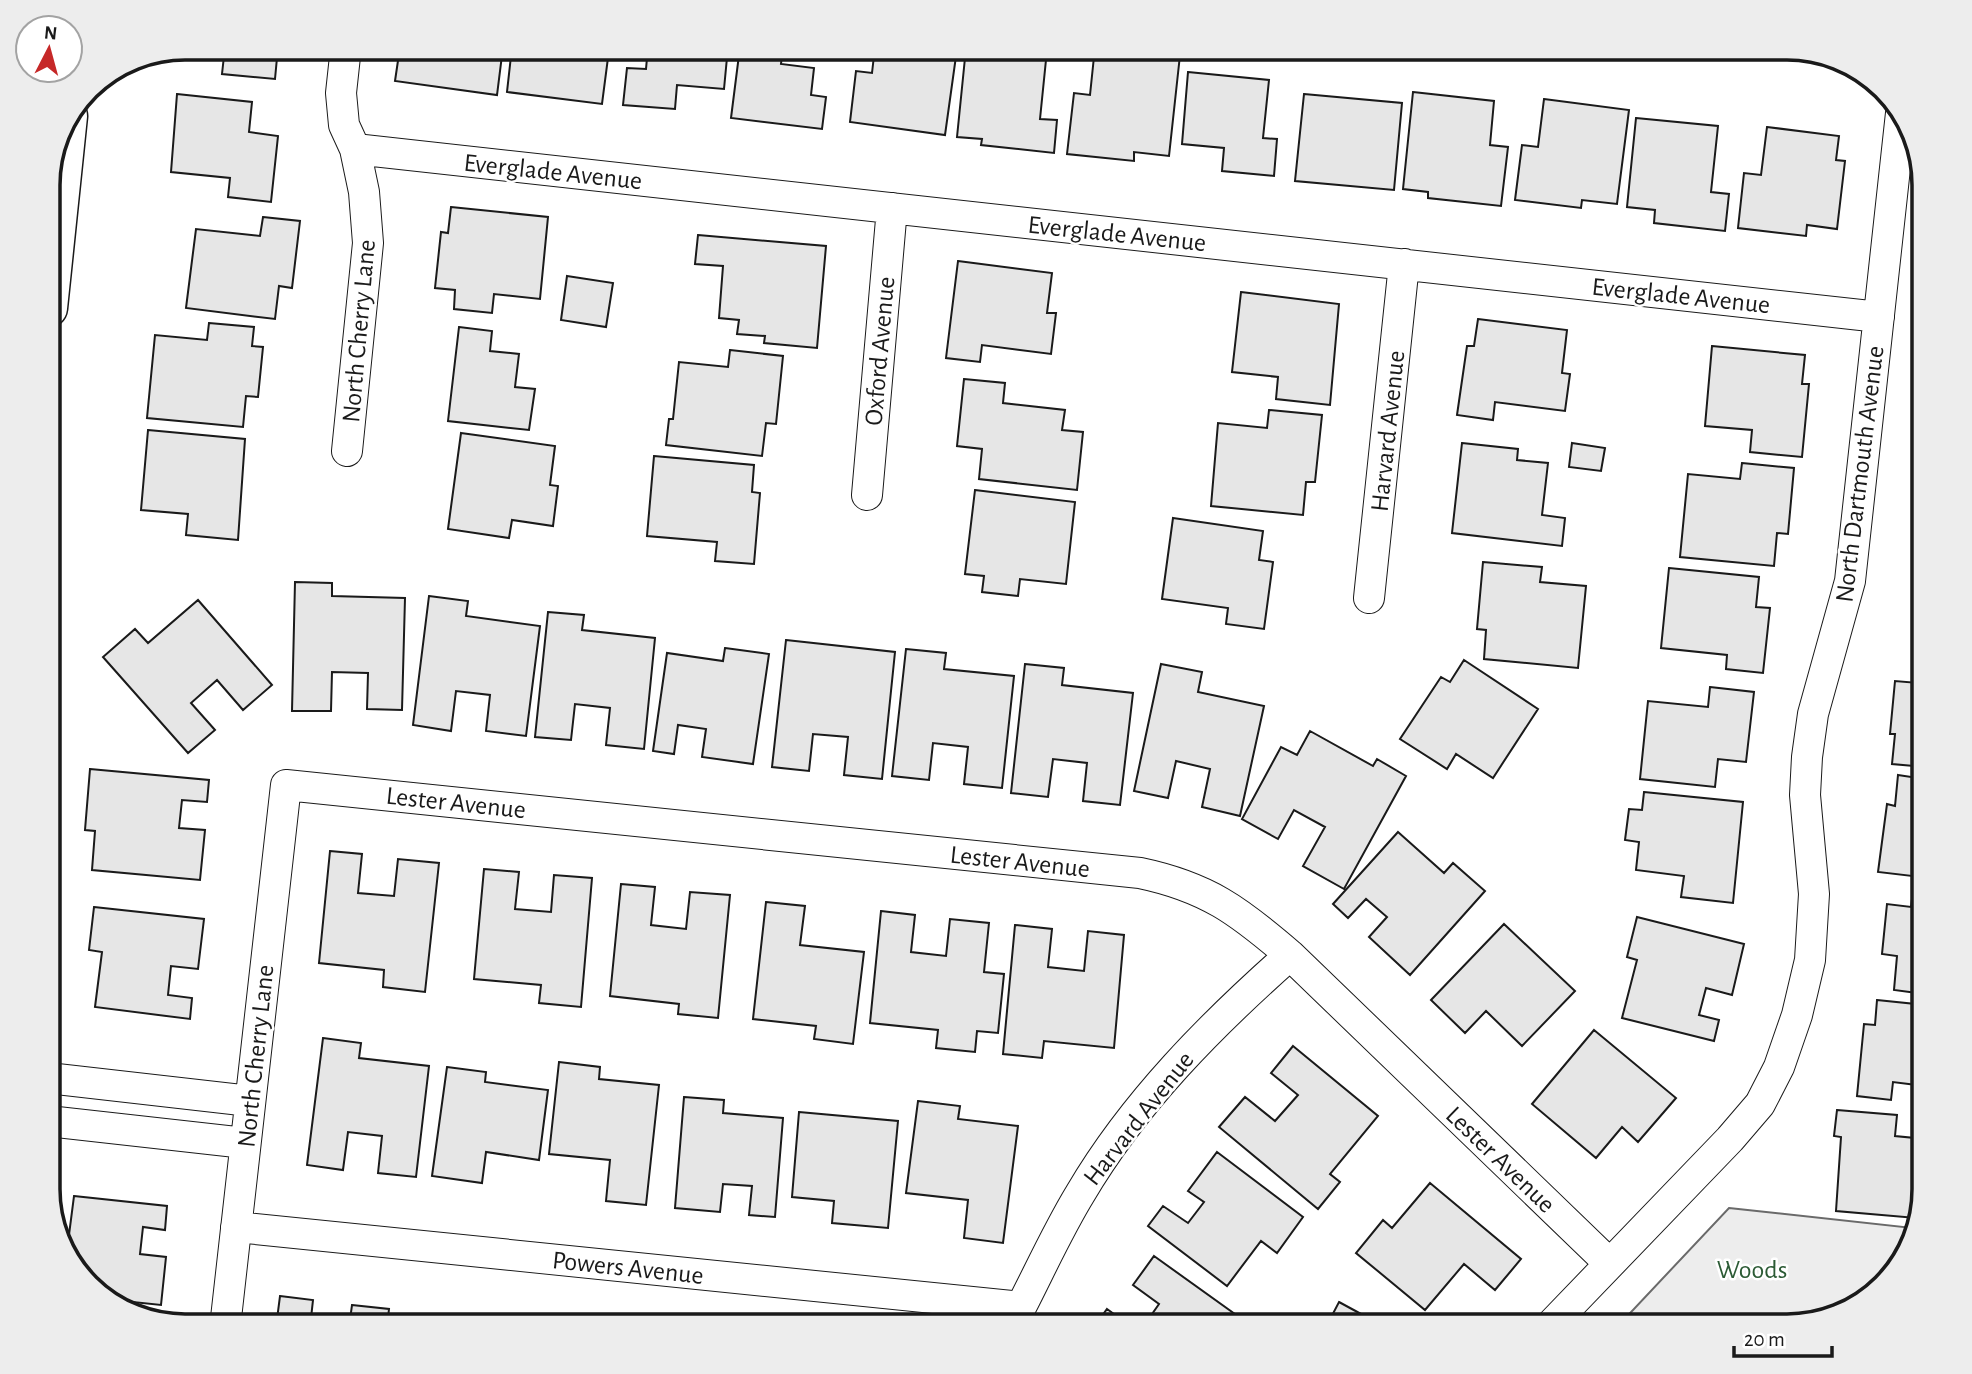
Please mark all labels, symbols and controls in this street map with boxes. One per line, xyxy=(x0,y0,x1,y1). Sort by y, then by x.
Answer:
north arrow xyxy=(14,14,84,84)
text: N xyxy=(43,23,58,44)
street label: Everglade Avenue xyxy=(462,150,643,194)
street label: Everglade Avenue xyxy=(1026,212,1207,256)
street label: North Cherry Lane xyxy=(338,238,380,424)
street label: Everglade Avenue xyxy=(1590,274,1771,318)
street label: Oxford Avenue xyxy=(861,275,899,427)
street label: North Dartmouth Avenue xyxy=(1831,344,1889,604)
street label: Harvard Avenue xyxy=(1367,349,1409,513)
street label: Lester Avenue xyxy=(385,783,527,823)
street label: Lester Avenue xyxy=(949,842,1091,882)
street label: North Cherry Lane xyxy=(233,963,279,1149)
street label: Harvard Avenue xyxy=(1079,1047,1199,1190)
street label: Lester Avenue xyxy=(1441,1102,1560,1218)
street label: Powers Avenue xyxy=(551,1247,705,1289)
park label: Woods xyxy=(1717,1257,1787,1283)
scale bar xyxy=(1734,1314,1832,1358)
text: 20 m xyxy=(1744,1329,1785,1350)

